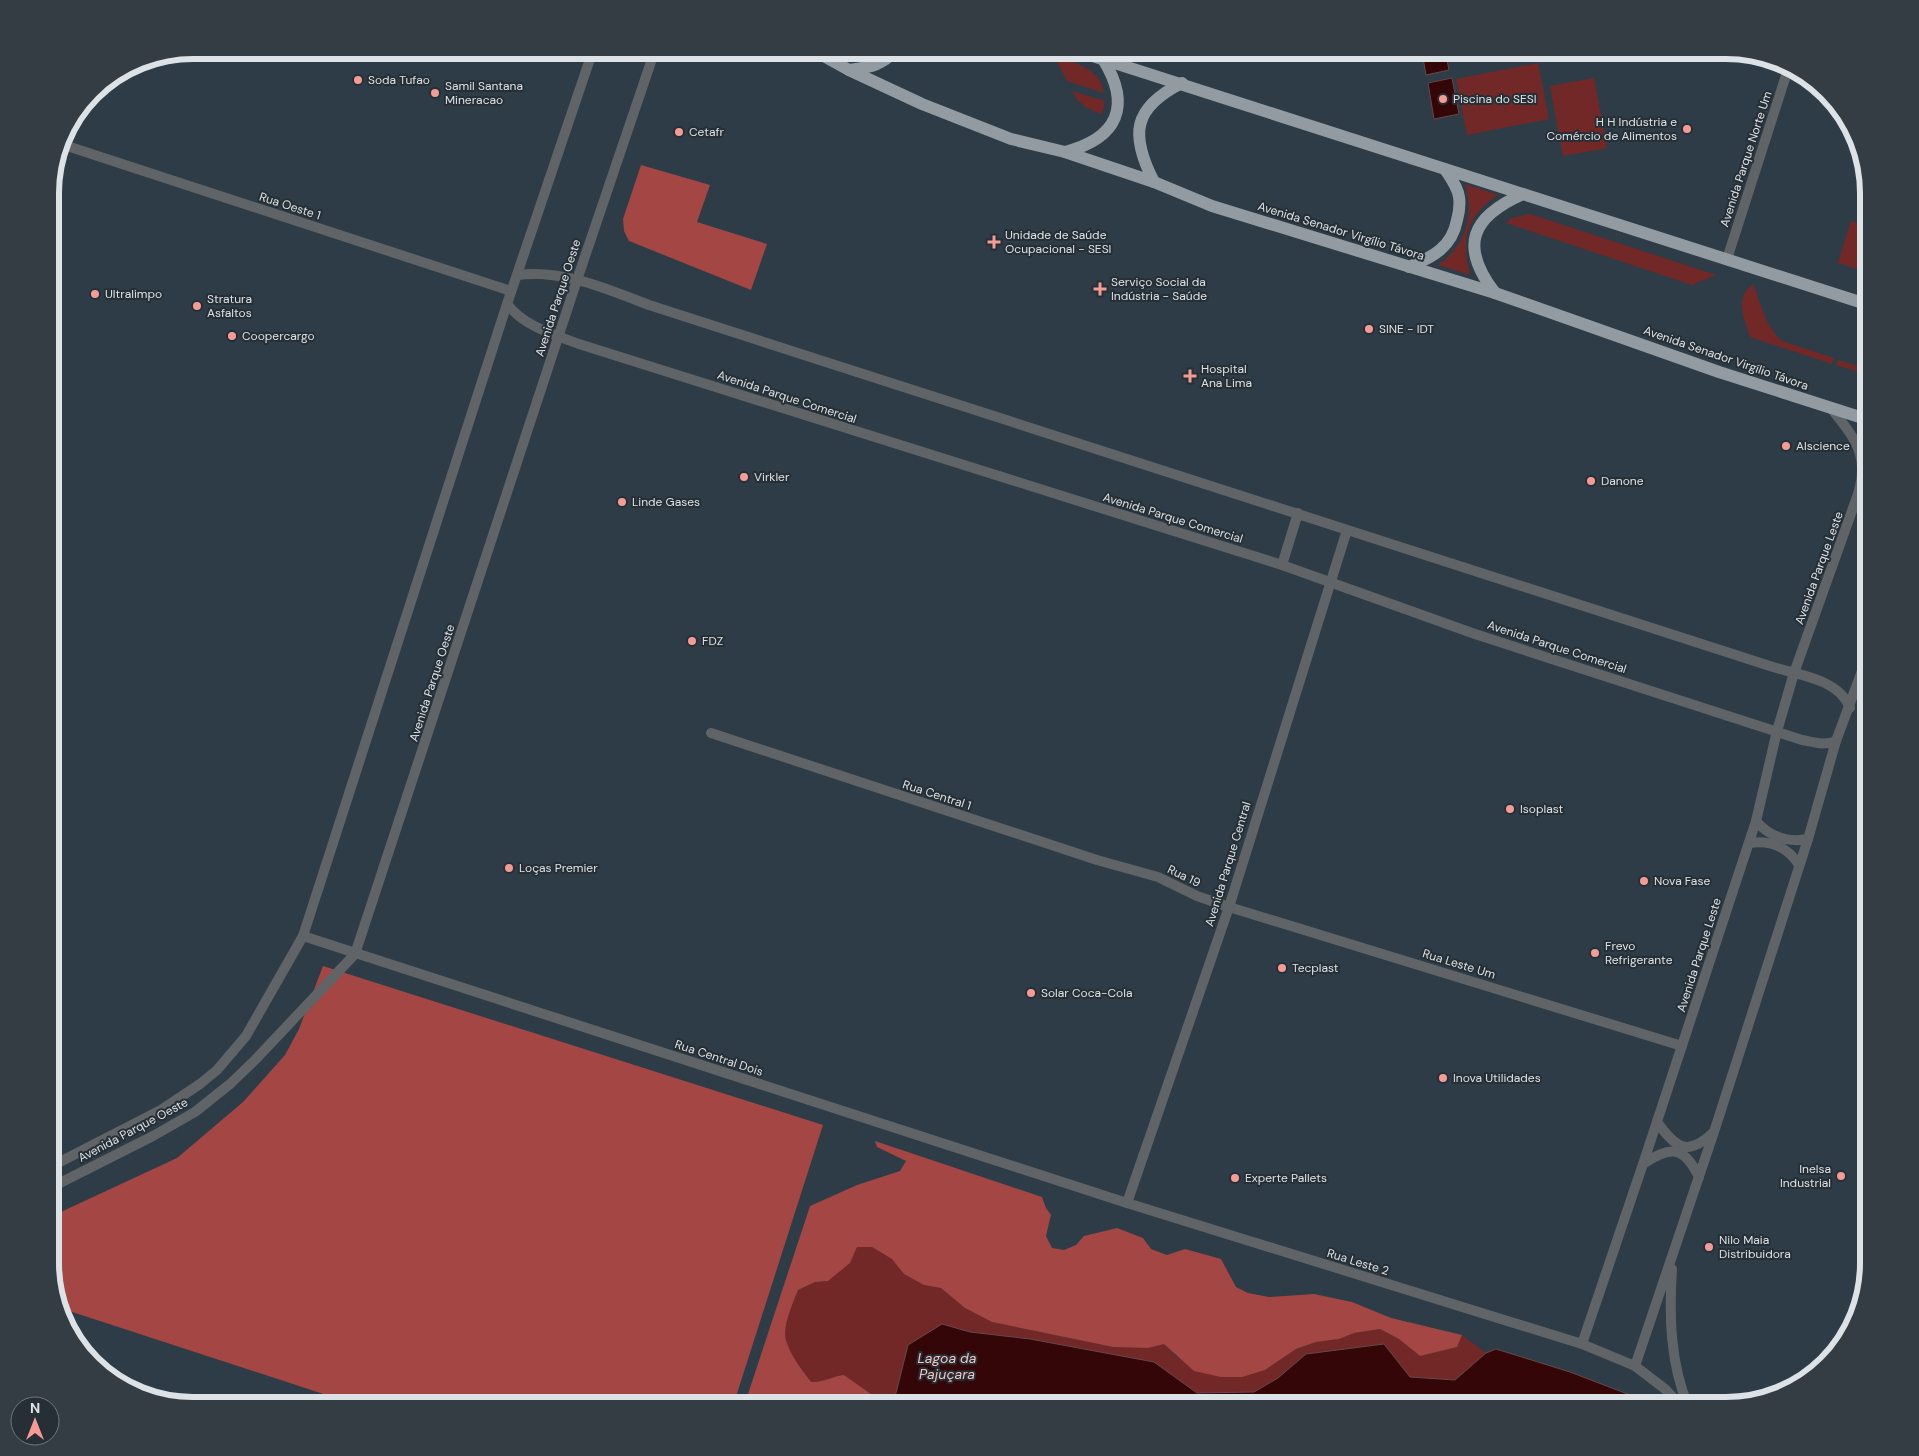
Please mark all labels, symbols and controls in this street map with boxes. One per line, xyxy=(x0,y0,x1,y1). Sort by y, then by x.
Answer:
place label: Soda Tufao xyxy=(368,72,430,88)
marker: Soda Tufao xyxy=(352,74,364,86)
place label: Samil Santana Mineracao xyxy=(445,78,523,108)
marker: Samil Santana Mineracao xyxy=(429,87,441,99)
street label: Avenida Parque Norte Um xyxy=(1716,89,1776,229)
place label: Piscina do SESI xyxy=(1453,91,1537,107)
marker: Piscina do SESI xyxy=(1437,93,1449,105)
place label: H H Indústria e Comércio de Alimentos xyxy=(1546,114,1677,144)
marker: H H Indústria e Comércio de Alimentos xyxy=(1681,123,1693,135)
place label: Cetafr xyxy=(689,124,725,140)
marker: Cetafr xyxy=(673,126,685,138)
street label: Rua Oeste 1 xyxy=(257,189,323,223)
street label: Avenida Senador Virgílio Távora xyxy=(1256,198,1426,264)
place label: Unidade de Saúde Ocupacional - SESI xyxy=(1005,227,1111,257)
marker: Unidade de Saúde Ocupacional - SESI xyxy=(987,235,1001,249)
street label: Avenida Parque Oeste xyxy=(532,237,585,359)
place label: Serviço Social da Indústria - Saúde xyxy=(1111,274,1207,304)
marker: Serviço Social da Indústria - Saúde xyxy=(1093,282,1107,296)
place label: Ultralimpo xyxy=(105,286,162,302)
marker: Ultralimpo xyxy=(89,288,101,300)
place label: Stratura Asfaltos xyxy=(207,291,252,321)
marker: Stratura Asfaltos xyxy=(191,300,203,312)
place label: SINE - IDT xyxy=(1379,321,1434,337)
street label: Avenida Senador Virgílio Távora xyxy=(1641,322,1811,394)
marker: SINE - IDT xyxy=(1363,323,1375,335)
place label: Coopercargo xyxy=(242,328,315,344)
marker: Coopercargo xyxy=(226,330,238,342)
place label: Hospital Ana Lima xyxy=(1201,361,1252,391)
street label: Avenida Parque Comercial xyxy=(715,367,859,427)
marker: Hospital Ana Lima xyxy=(1183,369,1197,383)
place label: Alscience xyxy=(1796,438,1850,454)
marker: Alscience xyxy=(1780,440,1792,452)
place label: Virkler xyxy=(754,469,790,485)
marker: Virkler xyxy=(738,471,750,483)
place label: Danone xyxy=(1601,473,1644,489)
marker: Danone xyxy=(1585,475,1597,487)
street label: Avenida Parque Comercial xyxy=(1101,489,1245,547)
place label: Linde Gases xyxy=(632,494,700,510)
marker: Linde Gases xyxy=(616,496,628,508)
street label: Avenida Parque Leste xyxy=(1791,509,1847,627)
street label: Avenida Parque Comercial xyxy=(1485,617,1629,677)
street label: Avenida Parque Oeste xyxy=(406,622,459,744)
place label: FDZ xyxy=(702,633,723,649)
marker: FDZ xyxy=(686,635,698,647)
street label: Rua Central 1 xyxy=(901,776,973,814)
street label: Avenida Parque Central xyxy=(1201,800,1255,928)
place label: Isoplast xyxy=(1520,801,1563,817)
marker: Isoplast xyxy=(1504,803,1516,815)
place label: Loças Premier xyxy=(519,860,598,876)
street label: Rua 19 xyxy=(1165,861,1203,891)
marker: Loças Premier xyxy=(503,862,515,874)
place label: Nova Fase xyxy=(1654,873,1710,889)
marker: Nova Fase xyxy=(1638,875,1650,887)
street label: Avenida Parque Leste xyxy=(1673,896,1725,1014)
place label: Frevo Refrigerante xyxy=(1605,938,1673,968)
street label: Rua Leste Um xyxy=(1421,945,1497,983)
marker: Frevo Refrigerante xyxy=(1589,947,1601,959)
place label: Tecplast xyxy=(1292,960,1339,976)
marker: Tecplast xyxy=(1276,962,1288,974)
place label: Solar Coca-Cola xyxy=(1041,985,1132,1001)
marker: Solar Coca-Cola xyxy=(1025,987,1037,999)
street label: Rua Central Dois xyxy=(673,1036,765,1080)
place label: Inova Utilidades xyxy=(1453,1070,1541,1086)
marker: Inova Utilidades xyxy=(1437,1072,1449,1084)
street label: Avenida Parque Oeste xyxy=(75,1094,191,1166)
place label: Inelsa Industrial xyxy=(1780,1161,1831,1191)
place label: Experte Pallets xyxy=(1245,1170,1327,1186)
marker: Inelsa Industrial xyxy=(1835,1170,1847,1182)
marker: Experte Pallets xyxy=(1229,1172,1241,1184)
place label: Nilo Maia Distribuidora xyxy=(1719,1232,1791,1262)
marker: Nilo Maia Distribuidora xyxy=(1703,1241,1715,1253)
street label: Rua Leste 2 xyxy=(1325,1245,1391,1279)
water label: Lagoa da Pajuçara xyxy=(917,1349,977,1383)
north arrow xyxy=(10,1396,60,1446)
text: N xyxy=(30,1399,40,1417)

